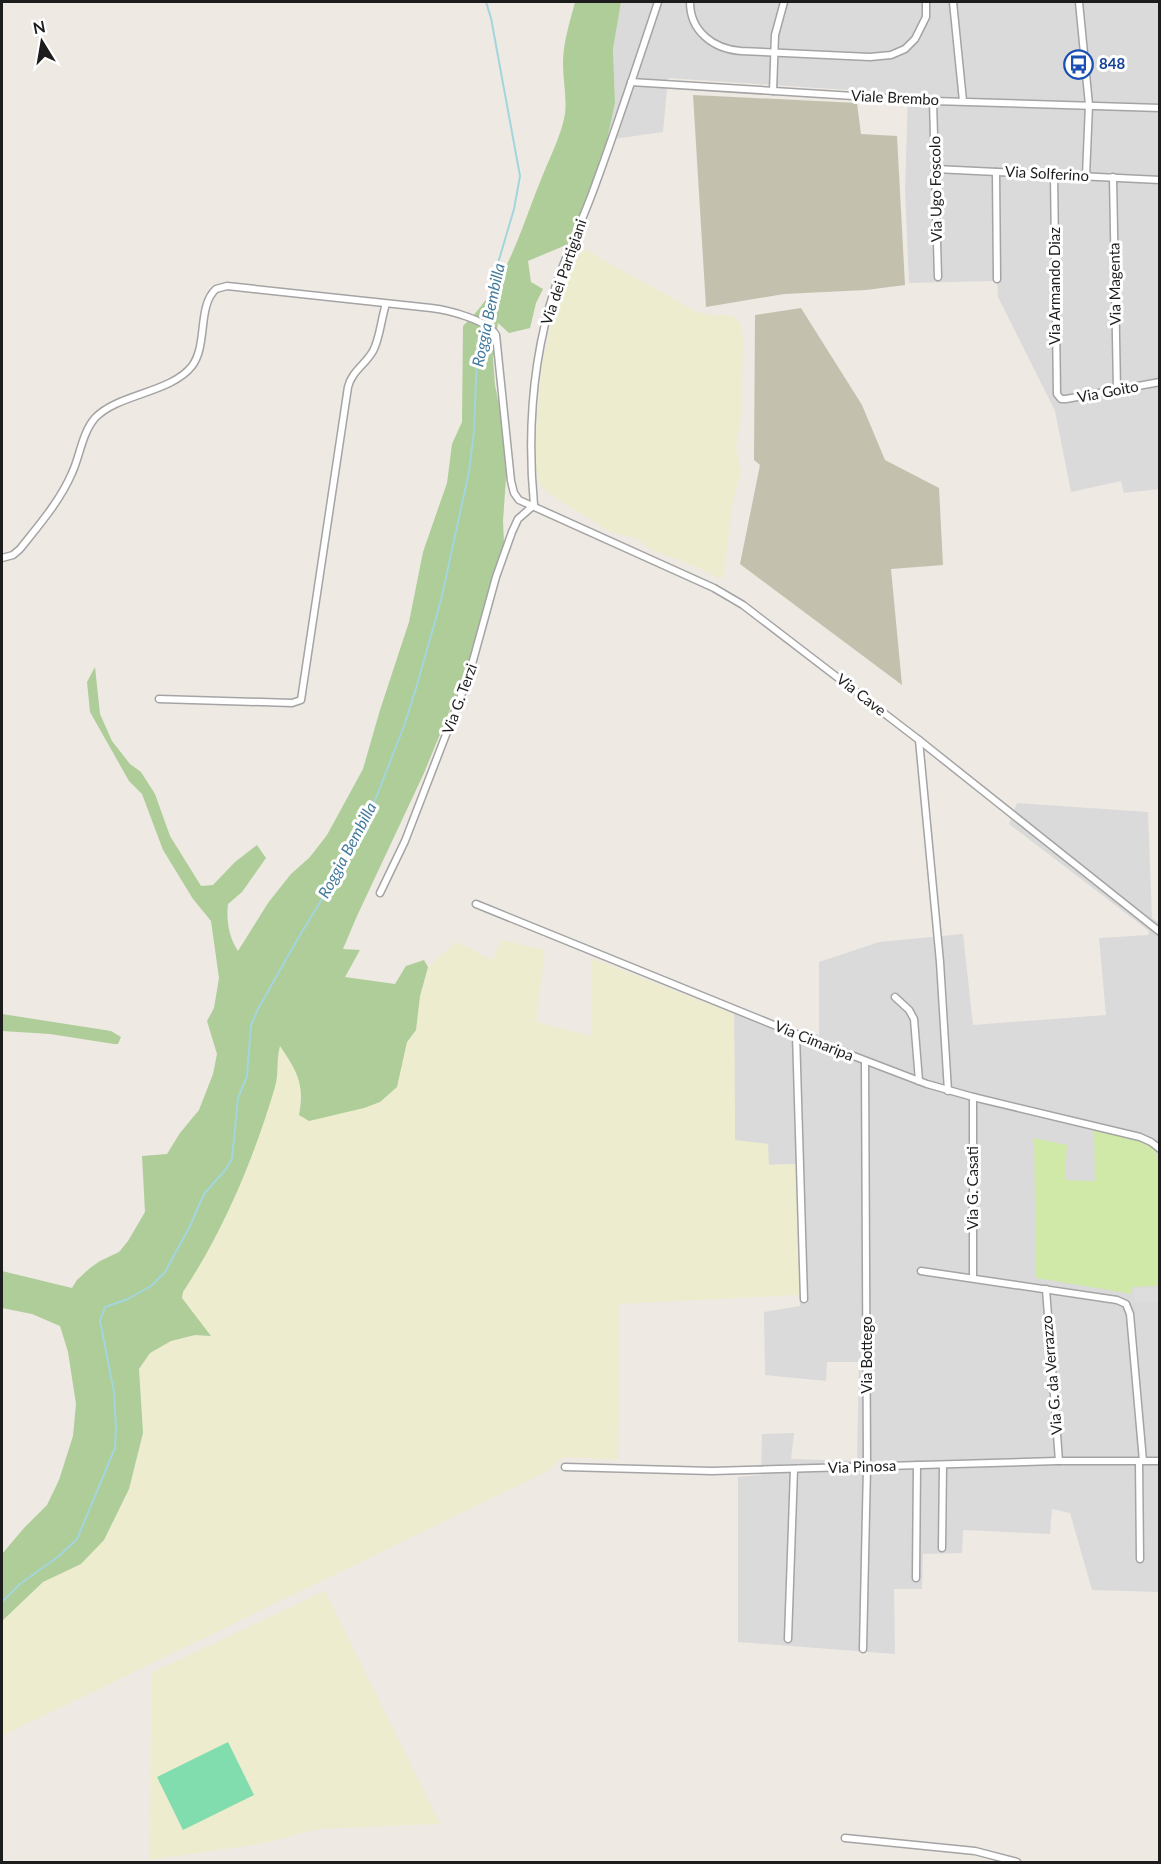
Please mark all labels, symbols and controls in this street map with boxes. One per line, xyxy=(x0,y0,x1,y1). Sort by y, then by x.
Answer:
north arrow xyxy=(12,12,72,72)
text: N xyxy=(31,16,47,37)
bus stop icon: 848 xyxy=(1062,48,1094,80)
place label: 848 xyxy=(1099,54,1125,72)
street label: Viale Brembo xyxy=(850,86,940,108)
street label: Via Ugo Foscolo xyxy=(925,136,945,242)
street label: Via Solferino xyxy=(1005,162,1089,184)
street label: Via dei Partigiani xyxy=(537,216,590,327)
street label: Via Armando Diaz xyxy=(1045,227,1063,345)
street label: Via Magenta xyxy=(1104,242,1124,326)
water label: Roggia Bembilla xyxy=(467,261,508,368)
street label: Via Goito xyxy=(1076,376,1140,406)
street label: Via G. Terzi xyxy=(438,661,480,736)
street label: Via Cave xyxy=(833,669,890,719)
water label: Roggia Bembilla xyxy=(313,799,380,901)
street label: Via Cimaripa xyxy=(772,1016,856,1064)
street label: Via G. Casati xyxy=(963,1146,981,1230)
street label: Via G. da Verrazzo xyxy=(1037,1315,1065,1435)
street label: Via Bottego xyxy=(857,1316,875,1394)
street label: Via Pinosa xyxy=(827,1456,896,1476)

